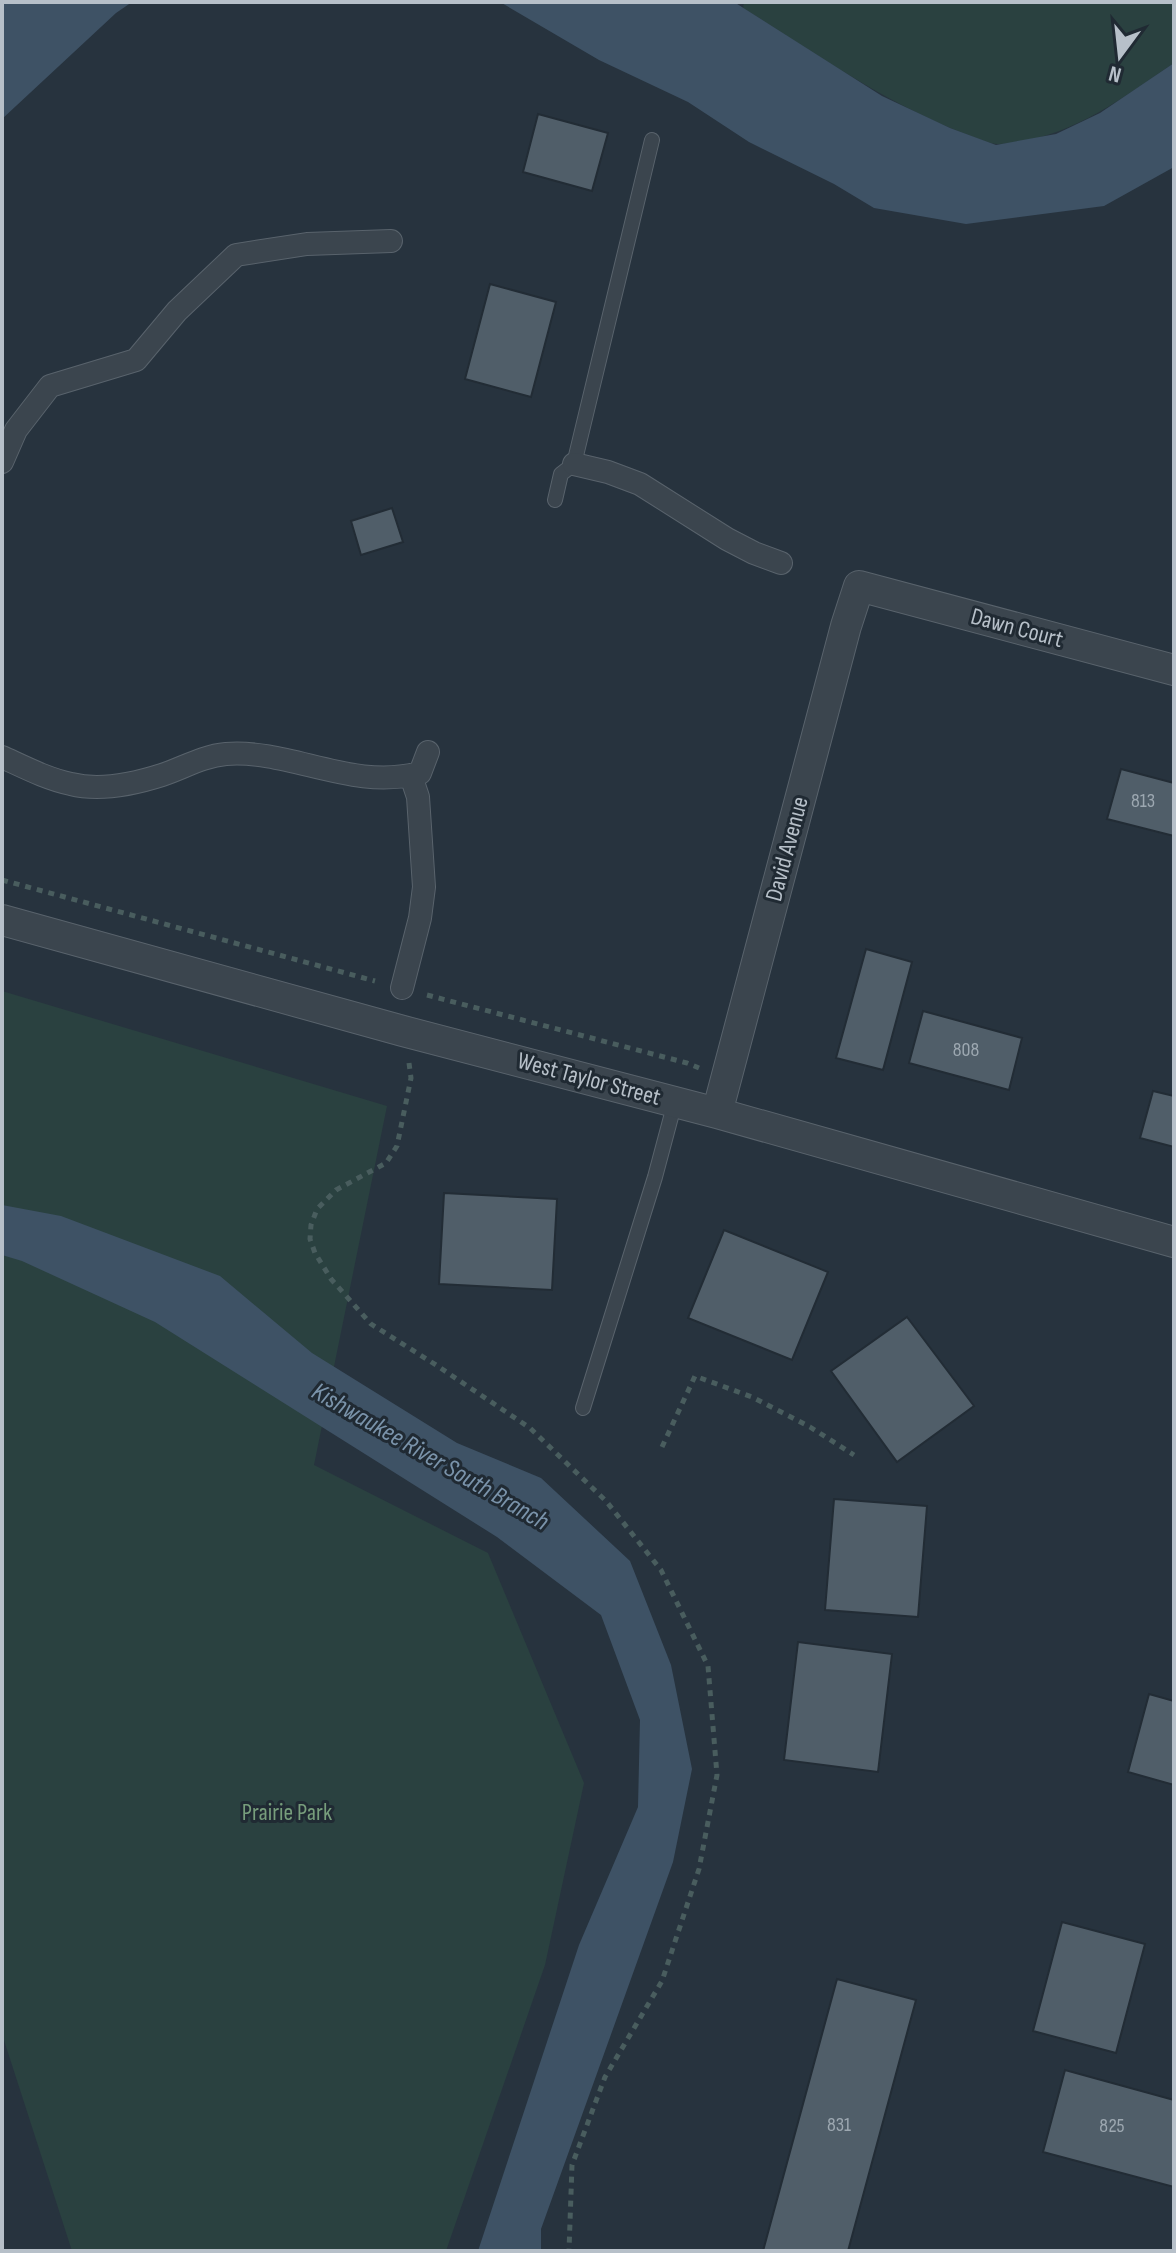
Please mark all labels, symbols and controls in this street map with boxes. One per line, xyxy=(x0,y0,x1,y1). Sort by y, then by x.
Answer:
north arrow xyxy=(1080,16,1160,96)
text: N xyxy=(1106,59,1124,88)
street label: Dawn Court xyxy=(968,602,1066,654)
house number: 813 xyxy=(1131,789,1155,813)
street label: David Avenue xyxy=(759,794,815,904)
house number: 808 xyxy=(953,1038,979,1062)
street label: West Taylor Street xyxy=(514,1046,664,1112)
water label: Kishwaukee River South Branch xyxy=(306,1376,554,1538)
park label: Prairie Park xyxy=(242,1798,332,1827)
house number: 831 xyxy=(827,2113,851,2137)
house number: 825 xyxy=(1099,2114,1125,2138)

